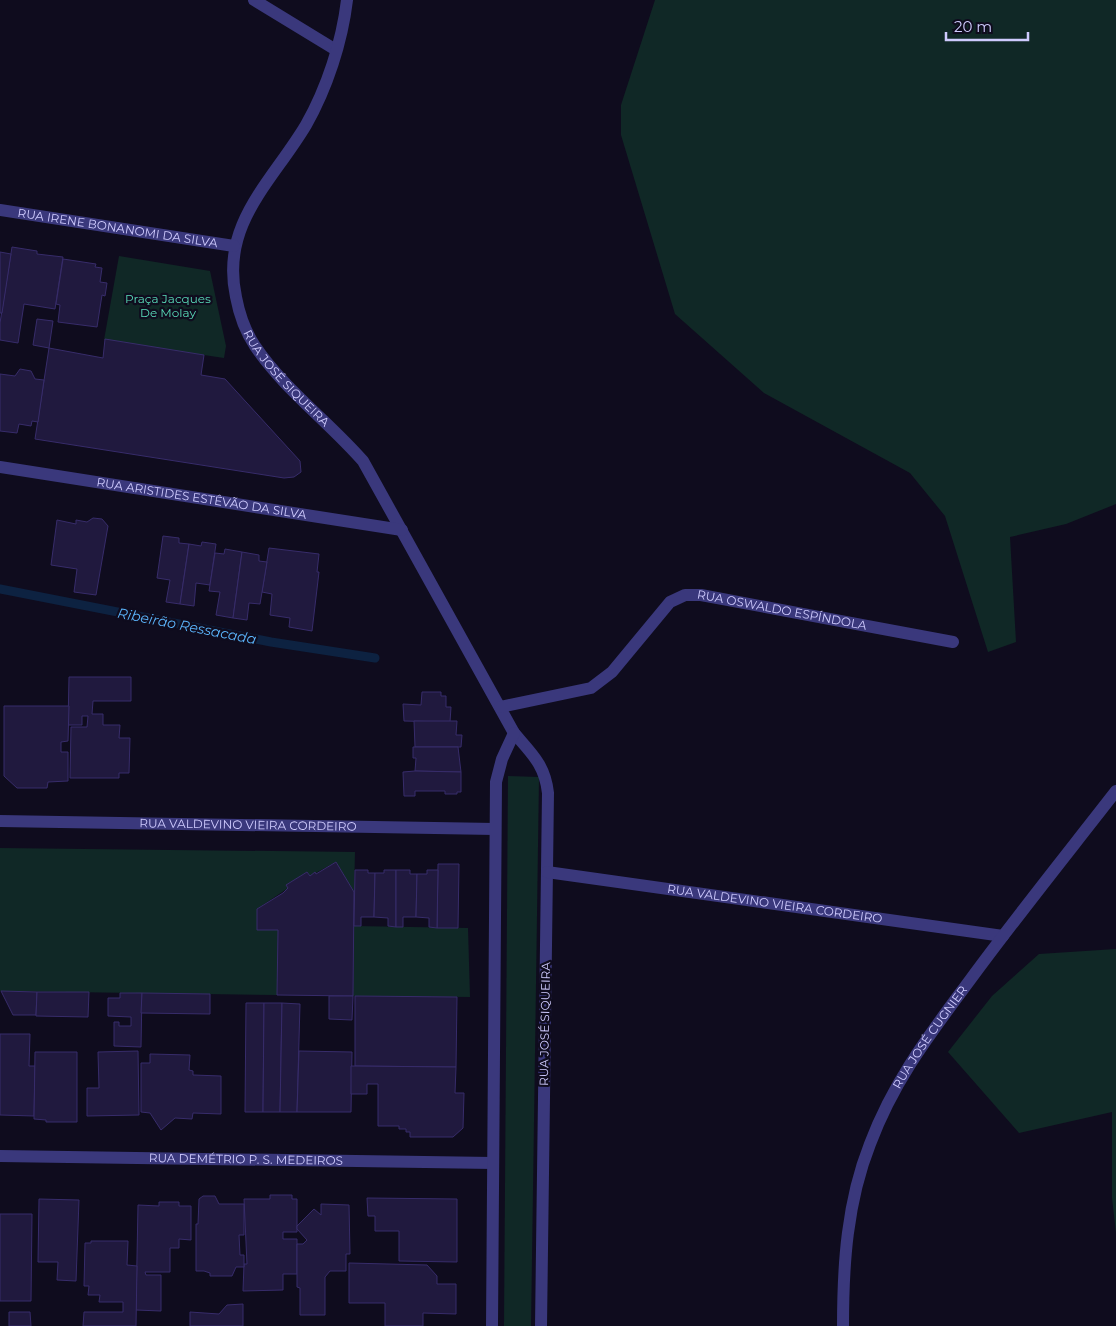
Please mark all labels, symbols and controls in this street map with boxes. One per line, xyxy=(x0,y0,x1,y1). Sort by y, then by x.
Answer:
scale bar xyxy=(946,10,1028,42)
text: 20 m xyxy=(954,17,992,36)
street label: RUA IRENE BONANOMI DA SILVA xyxy=(17,205,219,250)
park label: Praça Jacques De Molay xyxy=(125,291,211,320)
street label: RUA JOSÉ SIQUEIRA xyxy=(240,327,333,430)
street label: RUA ARISTIDES ESTÊVÃO DA SILVA xyxy=(96,474,308,522)
street label: RUA OSWALDO ESPÍNDOLA xyxy=(696,586,868,633)
water label: Ribeirão Ressacada xyxy=(116,604,258,648)
street label: RUA VALDEVINO VIEIRA CORDEIRO xyxy=(139,815,357,834)
street label: RUA VALDEVINO VIEIRA CORDEIRO xyxy=(666,881,883,926)
street label: RUA JOSÉ SIQUEIRA xyxy=(536,962,553,1086)
street label: RUA JOSÉ CUGNIER xyxy=(889,982,970,1091)
street label: RUA DEMÉTRIO P. S. MEDEIROS xyxy=(149,1150,343,1168)

